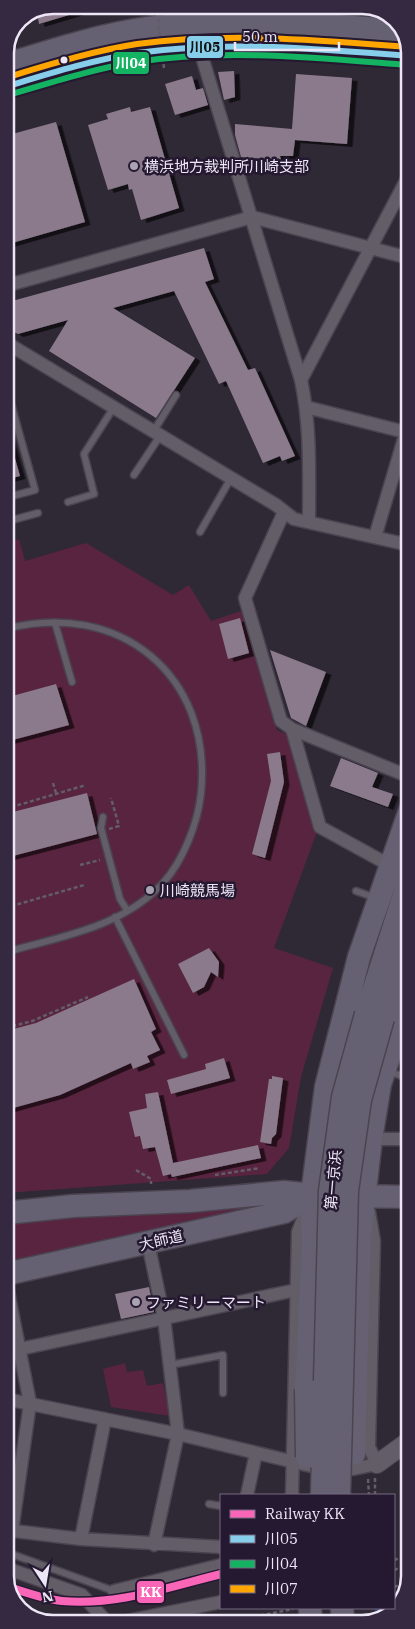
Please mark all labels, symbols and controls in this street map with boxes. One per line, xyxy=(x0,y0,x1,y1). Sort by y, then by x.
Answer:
scale bar xyxy=(235,20,339,52)
text: 50 m xyxy=(242,27,278,46)
line badge: 川05 xyxy=(186,35,224,59)
text: 川05 xyxy=(190,38,220,56)
line badge: 川04 xyxy=(112,51,150,75)
text: 川04 xyxy=(116,54,146,72)
unlabelled marker xyxy=(59,55,69,65)
place label: 横浜地方裁判所川崎支部 xyxy=(144,157,309,176)
marker: 横浜地方裁判所川崎支部 xyxy=(128,160,140,172)
place label: 川崎競馬場 xyxy=(160,881,235,900)
marker: 川崎競馬場 xyxy=(144,884,156,896)
street label: 第一京浜 xyxy=(321,1149,345,1211)
street label: 大師道 xyxy=(137,1226,185,1254)
place label: ファミリーマート xyxy=(146,1293,266,1312)
marker: ファミリーマート xyxy=(130,1296,142,1308)
legend xyxy=(220,1494,395,1609)
text: Railway KK xyxy=(265,1504,345,1523)
text: 川05 xyxy=(265,1529,298,1548)
text: 川04 xyxy=(265,1554,298,1573)
north arrow xyxy=(20,1559,70,1609)
text: 川07 xyxy=(265,1579,298,1598)
line badge: KK xyxy=(136,1580,165,1604)
text: KK xyxy=(140,1583,162,1601)
text: N xyxy=(40,1587,55,1607)

